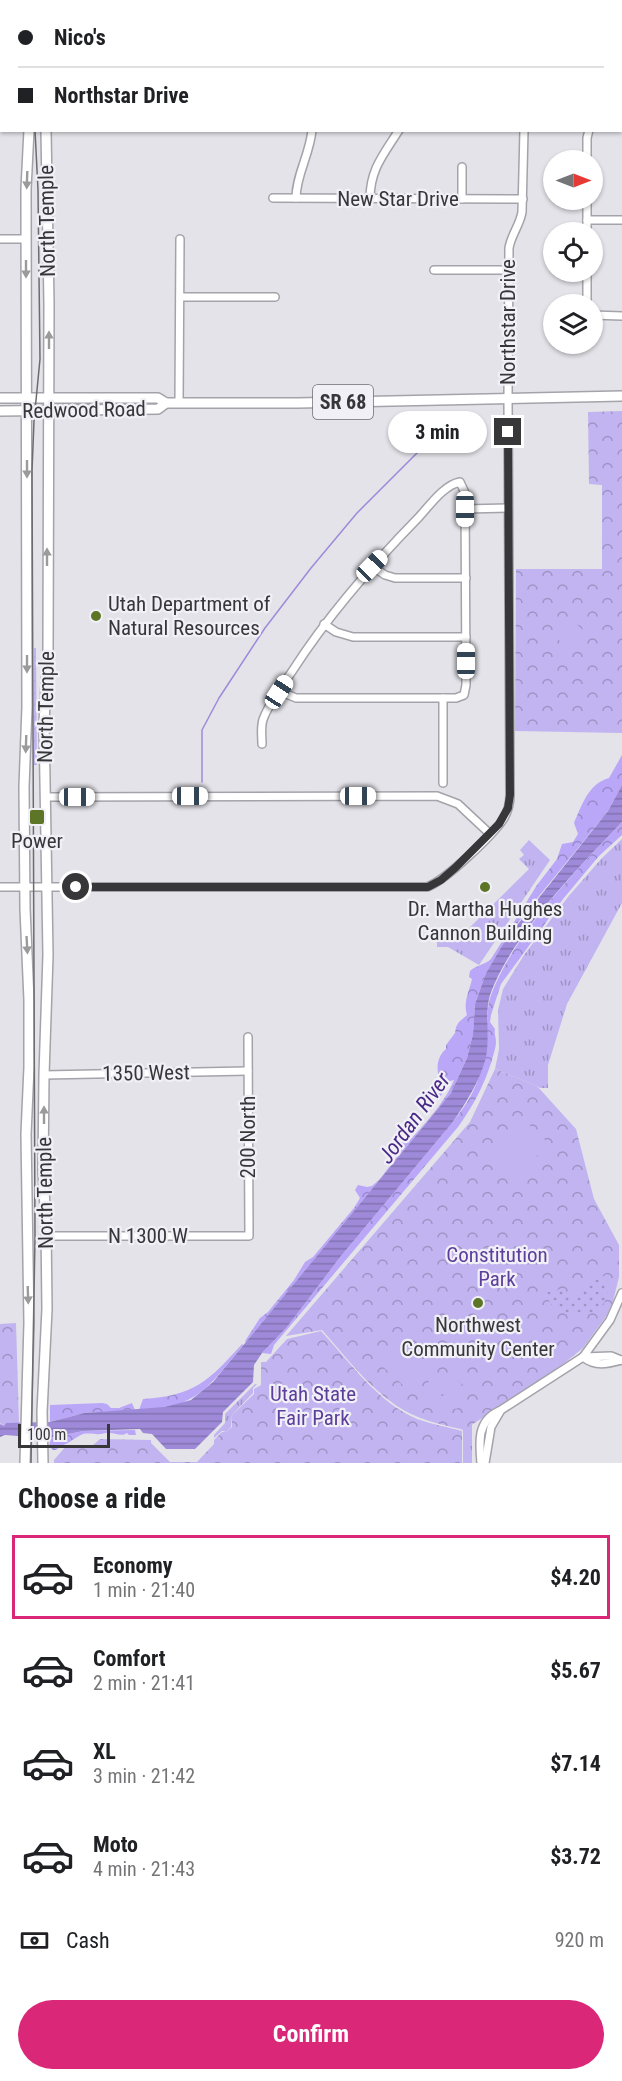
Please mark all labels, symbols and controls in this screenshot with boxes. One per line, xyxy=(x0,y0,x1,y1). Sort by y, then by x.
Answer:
text: Nico's xyxy=(54,25,106,50)
text: Northstar Drive xyxy=(54,83,189,108)
north arrow xyxy=(543,150,603,210)
map controls xyxy=(543,150,603,354)
street label: North Temple xyxy=(34,165,60,277)
one-way arrow xyxy=(22,170,31,189)
street label: New Star Drive xyxy=(337,187,459,211)
button: locate xyxy=(543,222,603,282)
one-way arrow xyxy=(21,259,31,278)
street label: Northstar Drive xyxy=(496,259,520,385)
button: layers xyxy=(543,294,603,354)
one-way arrow xyxy=(44,330,54,349)
road number: SR 68 xyxy=(313,385,373,419)
street label: Redwood Road xyxy=(22,397,146,423)
callout: 3 min xyxy=(388,411,487,453)
route end xyxy=(494,418,521,445)
text: 3 min xyxy=(415,420,460,444)
one-way arrow xyxy=(22,460,32,479)
car xyxy=(456,491,474,527)
one-way arrow xyxy=(42,547,52,566)
car xyxy=(353,547,391,585)
place label: Utah Department of Natural Resources xyxy=(108,592,271,640)
marker: Utah Department of Natural Resources xyxy=(89,609,103,623)
car xyxy=(457,643,475,679)
street label: North Temple xyxy=(33,651,59,763)
one-way arrow xyxy=(22,655,32,674)
car xyxy=(262,672,296,712)
one-way arrow xyxy=(21,735,30,754)
car xyxy=(172,787,208,805)
car xyxy=(340,787,376,805)
car xyxy=(59,788,95,806)
marker: Power xyxy=(28,808,46,826)
place label: Power xyxy=(11,829,63,853)
route start xyxy=(62,873,89,900)
marker: Dr. Martha Hughes Cannon Building xyxy=(478,880,492,894)
place label: Dr. Martha Hughes Cannon Building xyxy=(408,897,562,945)
one-way arrow xyxy=(22,936,32,955)
street label: 1350 West xyxy=(102,1060,190,1086)
water label: Jordan River xyxy=(373,1068,455,1168)
street label: 200 North xyxy=(236,1096,260,1178)
one-way arrow xyxy=(39,1106,49,1125)
street label: North Temple xyxy=(32,1137,58,1249)
street label: N 1300 W xyxy=(108,1224,188,1248)
park label: Constitution Park xyxy=(446,1243,548,1291)
one-way arrow xyxy=(23,1286,33,1305)
marker: Northwest Community Center xyxy=(471,1296,485,1310)
place label: Northwest Community Center xyxy=(401,1313,555,1361)
park label: Utah State Fair Park xyxy=(270,1382,356,1430)
scale bar xyxy=(18,1421,110,1448)
text: 100 m xyxy=(27,1425,66,1444)
text: Choose a ride xyxy=(18,1483,166,1515)
icon: car xyxy=(21,1550,75,1604)
text: Economy xyxy=(93,1553,173,1578)
text: $4.20 xyxy=(550,1565,601,1590)
text: 1 min · 21:40 xyxy=(93,1578,195,1602)
icon: car xyxy=(21,1643,75,1697)
text: Comfort xyxy=(93,1646,166,1671)
text: $5.67 xyxy=(550,1658,601,1683)
text: 2 min · 21:41 xyxy=(93,1671,195,1695)
icon: car xyxy=(21,1736,75,1790)
text: XL xyxy=(93,1739,116,1764)
text: $7.14 xyxy=(550,1751,601,1776)
text: 3 min · 21:42 xyxy=(93,1764,195,1788)
icon: car xyxy=(21,1829,75,1883)
text: Moto xyxy=(93,1832,138,1857)
text: $3.72 xyxy=(550,1844,601,1869)
text: 4 min · 21:43 xyxy=(93,1857,195,1881)
icon: cash xyxy=(18,1924,51,1957)
text: Cash xyxy=(66,1928,110,1953)
text: 920 m xyxy=(555,1928,604,1952)
button: Confirm xyxy=(18,2000,604,2069)

